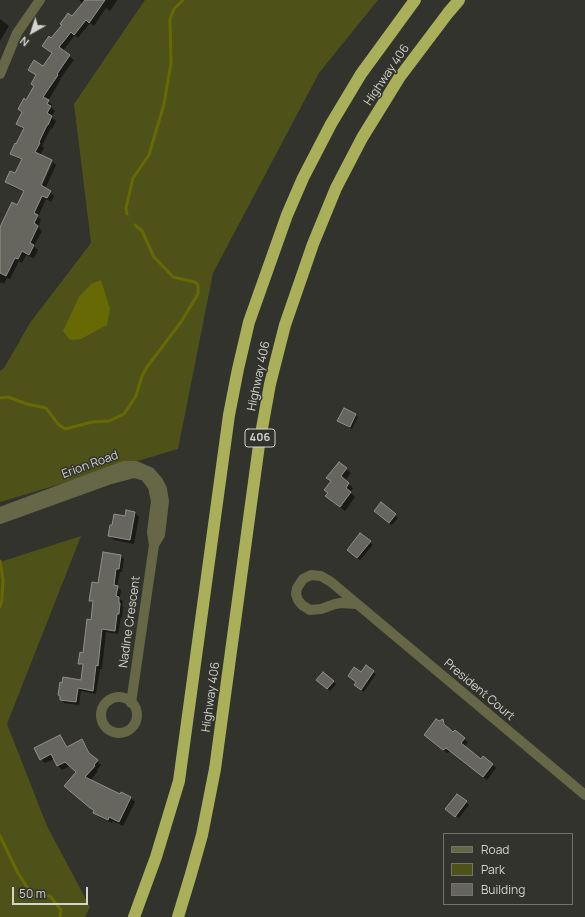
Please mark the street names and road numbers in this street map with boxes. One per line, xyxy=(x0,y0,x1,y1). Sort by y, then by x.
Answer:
street label: Highway 406 xyxy=(361,42,413,108)
street label: Highway 406 xyxy=(245,340,273,412)
road number: 406 xyxy=(245,429,275,447)
street label: Erion Road xyxy=(60,448,120,482)
street label: Nadine Crescent xyxy=(116,575,144,669)
street label: President Court xyxy=(441,656,517,724)
street label: Highway 406 xyxy=(199,661,223,733)

